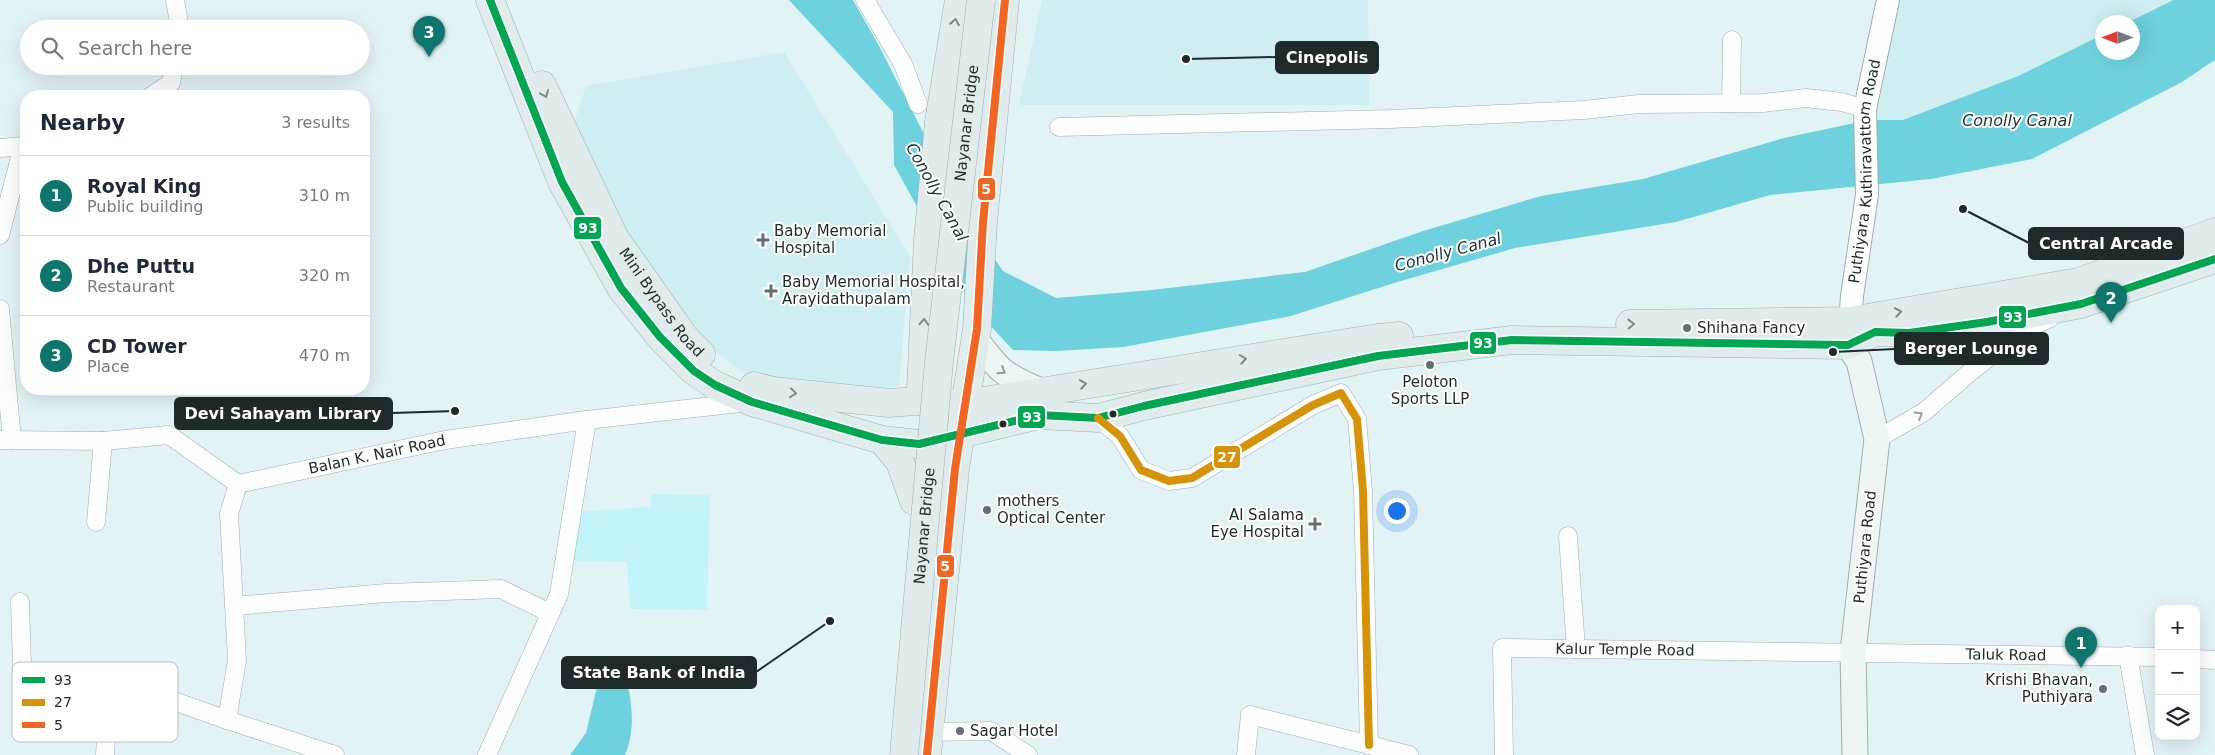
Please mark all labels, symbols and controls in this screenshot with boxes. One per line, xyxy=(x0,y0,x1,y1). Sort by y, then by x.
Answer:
north arrow xyxy=(2095,15,2140,60)
pin: 3 xyxy=(413,16,445,57)
one-way arrow xyxy=(950,17,960,26)
search box xyxy=(20,20,370,75)
icon: search xyxy=(38,34,66,62)
text: Search here xyxy=(78,37,192,59)
callout: Cinepolis xyxy=(1276,42,1378,73)
text: Cinepolis xyxy=(1286,48,1368,67)
street label: Puthiyara Kuthiravattom Road xyxy=(1845,58,1884,284)
street label: Nayanar Bridge xyxy=(951,64,982,182)
one-way arrow xyxy=(539,89,550,98)
text: Nearby xyxy=(40,111,125,135)
water label: Conolly Canal xyxy=(1962,111,2072,130)
text: 3 results xyxy=(281,113,350,132)
water label: Conolly Canal xyxy=(902,139,972,245)
text: Royal King xyxy=(87,175,201,197)
line badge: 5 xyxy=(977,177,996,201)
text: 5 xyxy=(981,181,991,197)
text: 1 xyxy=(50,186,62,205)
text: 310 m xyxy=(299,186,350,205)
text: Public building xyxy=(87,197,204,216)
line badge: 93 xyxy=(573,216,602,240)
text: 93 xyxy=(578,220,598,236)
place label: Baby Memorial Hospital xyxy=(774,222,886,257)
water label: Conolly Canal xyxy=(1393,228,1504,275)
callout: Central Arcade xyxy=(2029,228,2183,259)
marker: Baby Memorial Hospital xyxy=(756,233,770,247)
text: Central Arcade xyxy=(2039,234,2173,253)
street label: Mini Bypass Road xyxy=(615,244,708,361)
text: Dhe Puttu xyxy=(87,255,195,277)
text: 2 xyxy=(50,266,62,285)
text: 320 m xyxy=(299,266,350,285)
place label: Baby Memorial Hospital, Arayidathupalam xyxy=(782,273,965,308)
text: Restaurant xyxy=(87,277,175,296)
pin: 2 xyxy=(2095,282,2127,323)
marker: Baby Memorial Hospital, Arayidathupalam xyxy=(764,284,778,298)
line badge: 93 xyxy=(1998,305,2027,329)
one-way arrow xyxy=(1893,308,1902,318)
text: 93 xyxy=(2003,309,2023,325)
one-way arrow xyxy=(919,317,930,325)
one-way arrow xyxy=(1628,319,1635,329)
place label: Shihana Fancy xyxy=(1697,319,1806,337)
marker: Shihana Fancy xyxy=(1681,322,1693,334)
line badge: 93 xyxy=(1469,331,1497,355)
callout: Berger Lounge xyxy=(1895,333,2048,364)
text: CD Tower xyxy=(87,335,187,357)
text: 93 xyxy=(1473,335,1493,351)
text: Berger Lounge xyxy=(1905,339,2038,358)
text: 3 xyxy=(50,346,62,365)
text: 470 m xyxy=(299,346,350,365)
one-way arrow xyxy=(1239,354,1247,364)
text: Place xyxy=(87,357,130,376)
marker: Peloton Sports LLP xyxy=(1424,359,1436,371)
one-way arrow xyxy=(997,365,1006,375)
place label: Peloton Sports LLP xyxy=(1391,373,1469,408)
one-way arrow xyxy=(1078,380,1087,390)
one-way arrow xyxy=(790,388,798,399)
callout: Devi Sahayam Library xyxy=(175,398,392,429)
text: Devi Sahayam Library xyxy=(184,404,382,423)
line badge: 93 xyxy=(1017,405,1046,429)
text: 93 xyxy=(1022,409,1042,425)
unlabelled marker xyxy=(1108,409,1118,419)
one-way arrow xyxy=(1914,411,1923,421)
unlabelled marker xyxy=(998,419,1008,429)
street label: Balan K. Nair Road xyxy=(307,431,447,478)
line badge: 27 xyxy=(1213,445,1241,469)
text: 27 xyxy=(1217,449,1237,465)
street label: Nayanar Bridge xyxy=(910,467,939,585)
street label: Puthiyara Road xyxy=(1850,490,1880,604)
place label: mothers Optical Center xyxy=(997,492,1106,527)
your location xyxy=(1384,498,1410,524)
marker: mothers Optical Center xyxy=(981,504,993,516)
place label: Al Salama Eye Hospital xyxy=(1210,506,1304,541)
marker: Al Salama Eye Hospital xyxy=(1308,517,1322,531)
line badge: 5 xyxy=(936,554,955,578)
text: 5 xyxy=(940,558,950,574)
map controls xyxy=(2155,605,2200,740)
button: + xyxy=(2155,605,2200,650)
pin: 1 xyxy=(2065,627,2097,668)
street label: Kalur Temple Road xyxy=(1555,640,1695,660)
street label: Taluk Road xyxy=(1964,645,2046,664)
button: − xyxy=(2155,650,2200,695)
callout: State Bank of India xyxy=(562,657,756,688)
legend xyxy=(12,662,178,742)
text: State Bank of India xyxy=(572,663,746,682)
place label: Krishi Bhavan, Puthiyara xyxy=(1985,671,2093,706)
text: 93 xyxy=(54,672,72,688)
marker: Krishi Bhavan, Puthiyara xyxy=(2097,683,2109,695)
text: 27 xyxy=(54,694,72,710)
button: layers xyxy=(2155,695,2200,740)
text: 5 xyxy=(54,717,63,733)
place label: Sagar Hotel xyxy=(970,722,1058,740)
marker: Sagar Hotel xyxy=(954,725,966,737)

